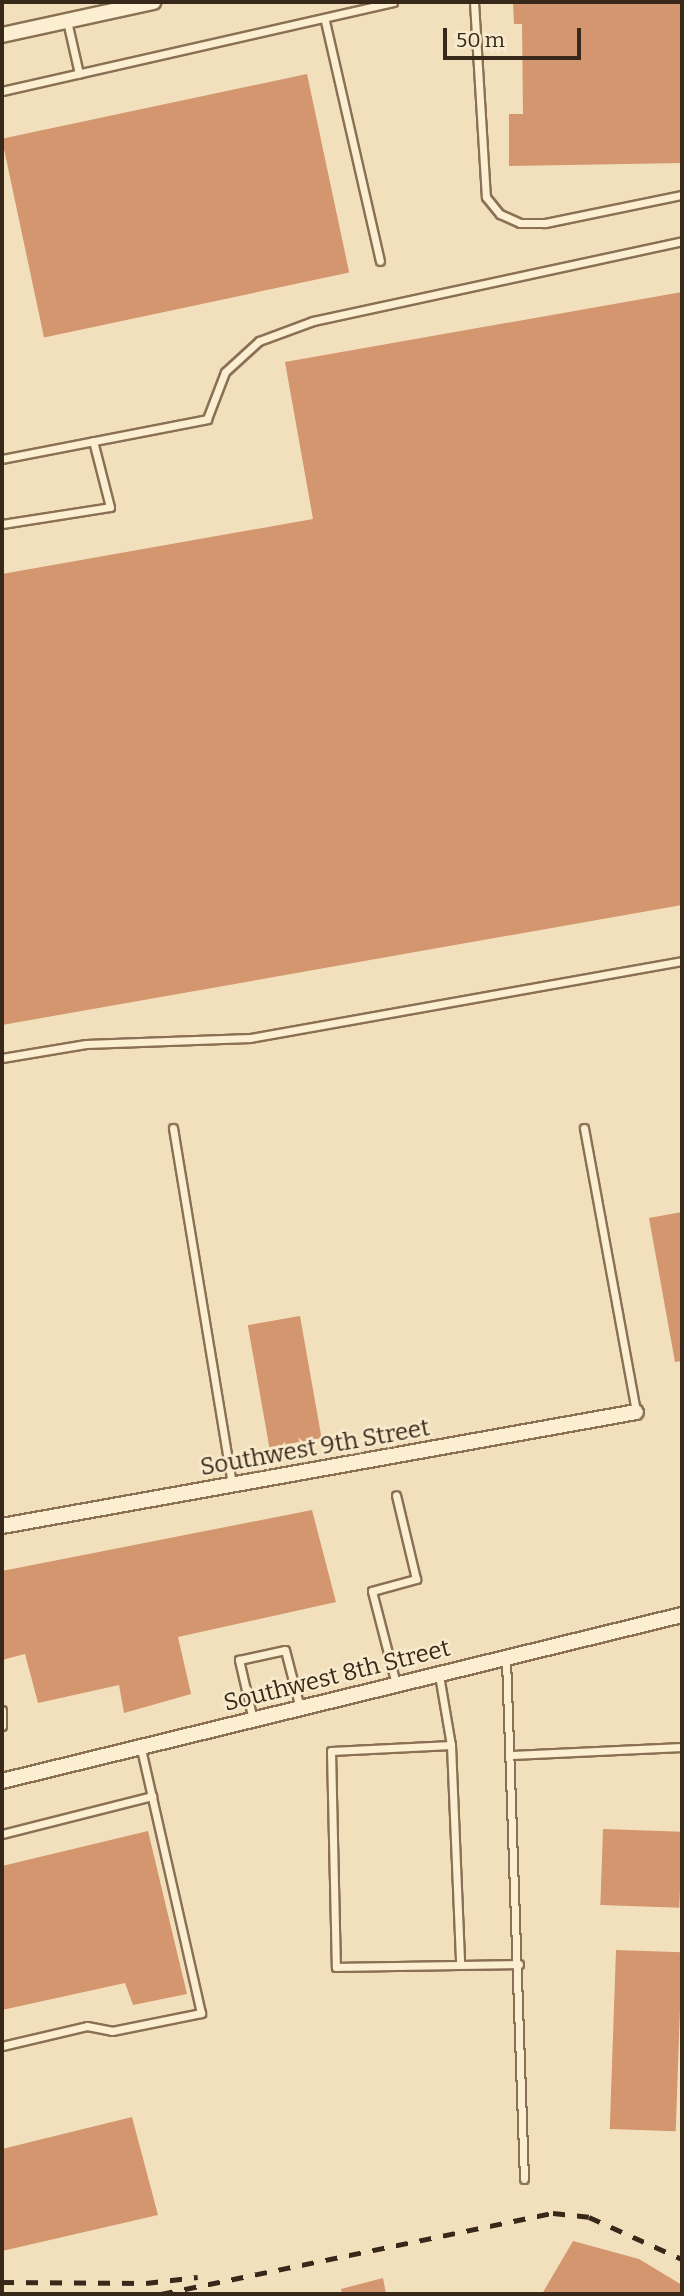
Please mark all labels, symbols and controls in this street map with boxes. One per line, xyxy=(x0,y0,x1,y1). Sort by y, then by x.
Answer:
scale bar xyxy=(446,14,584,58)
text: 50 m xyxy=(456,27,505,53)
street label: Southwest 9th Street xyxy=(198,1414,432,1482)
street label: Southwest 8th Street xyxy=(221,1634,453,1718)

